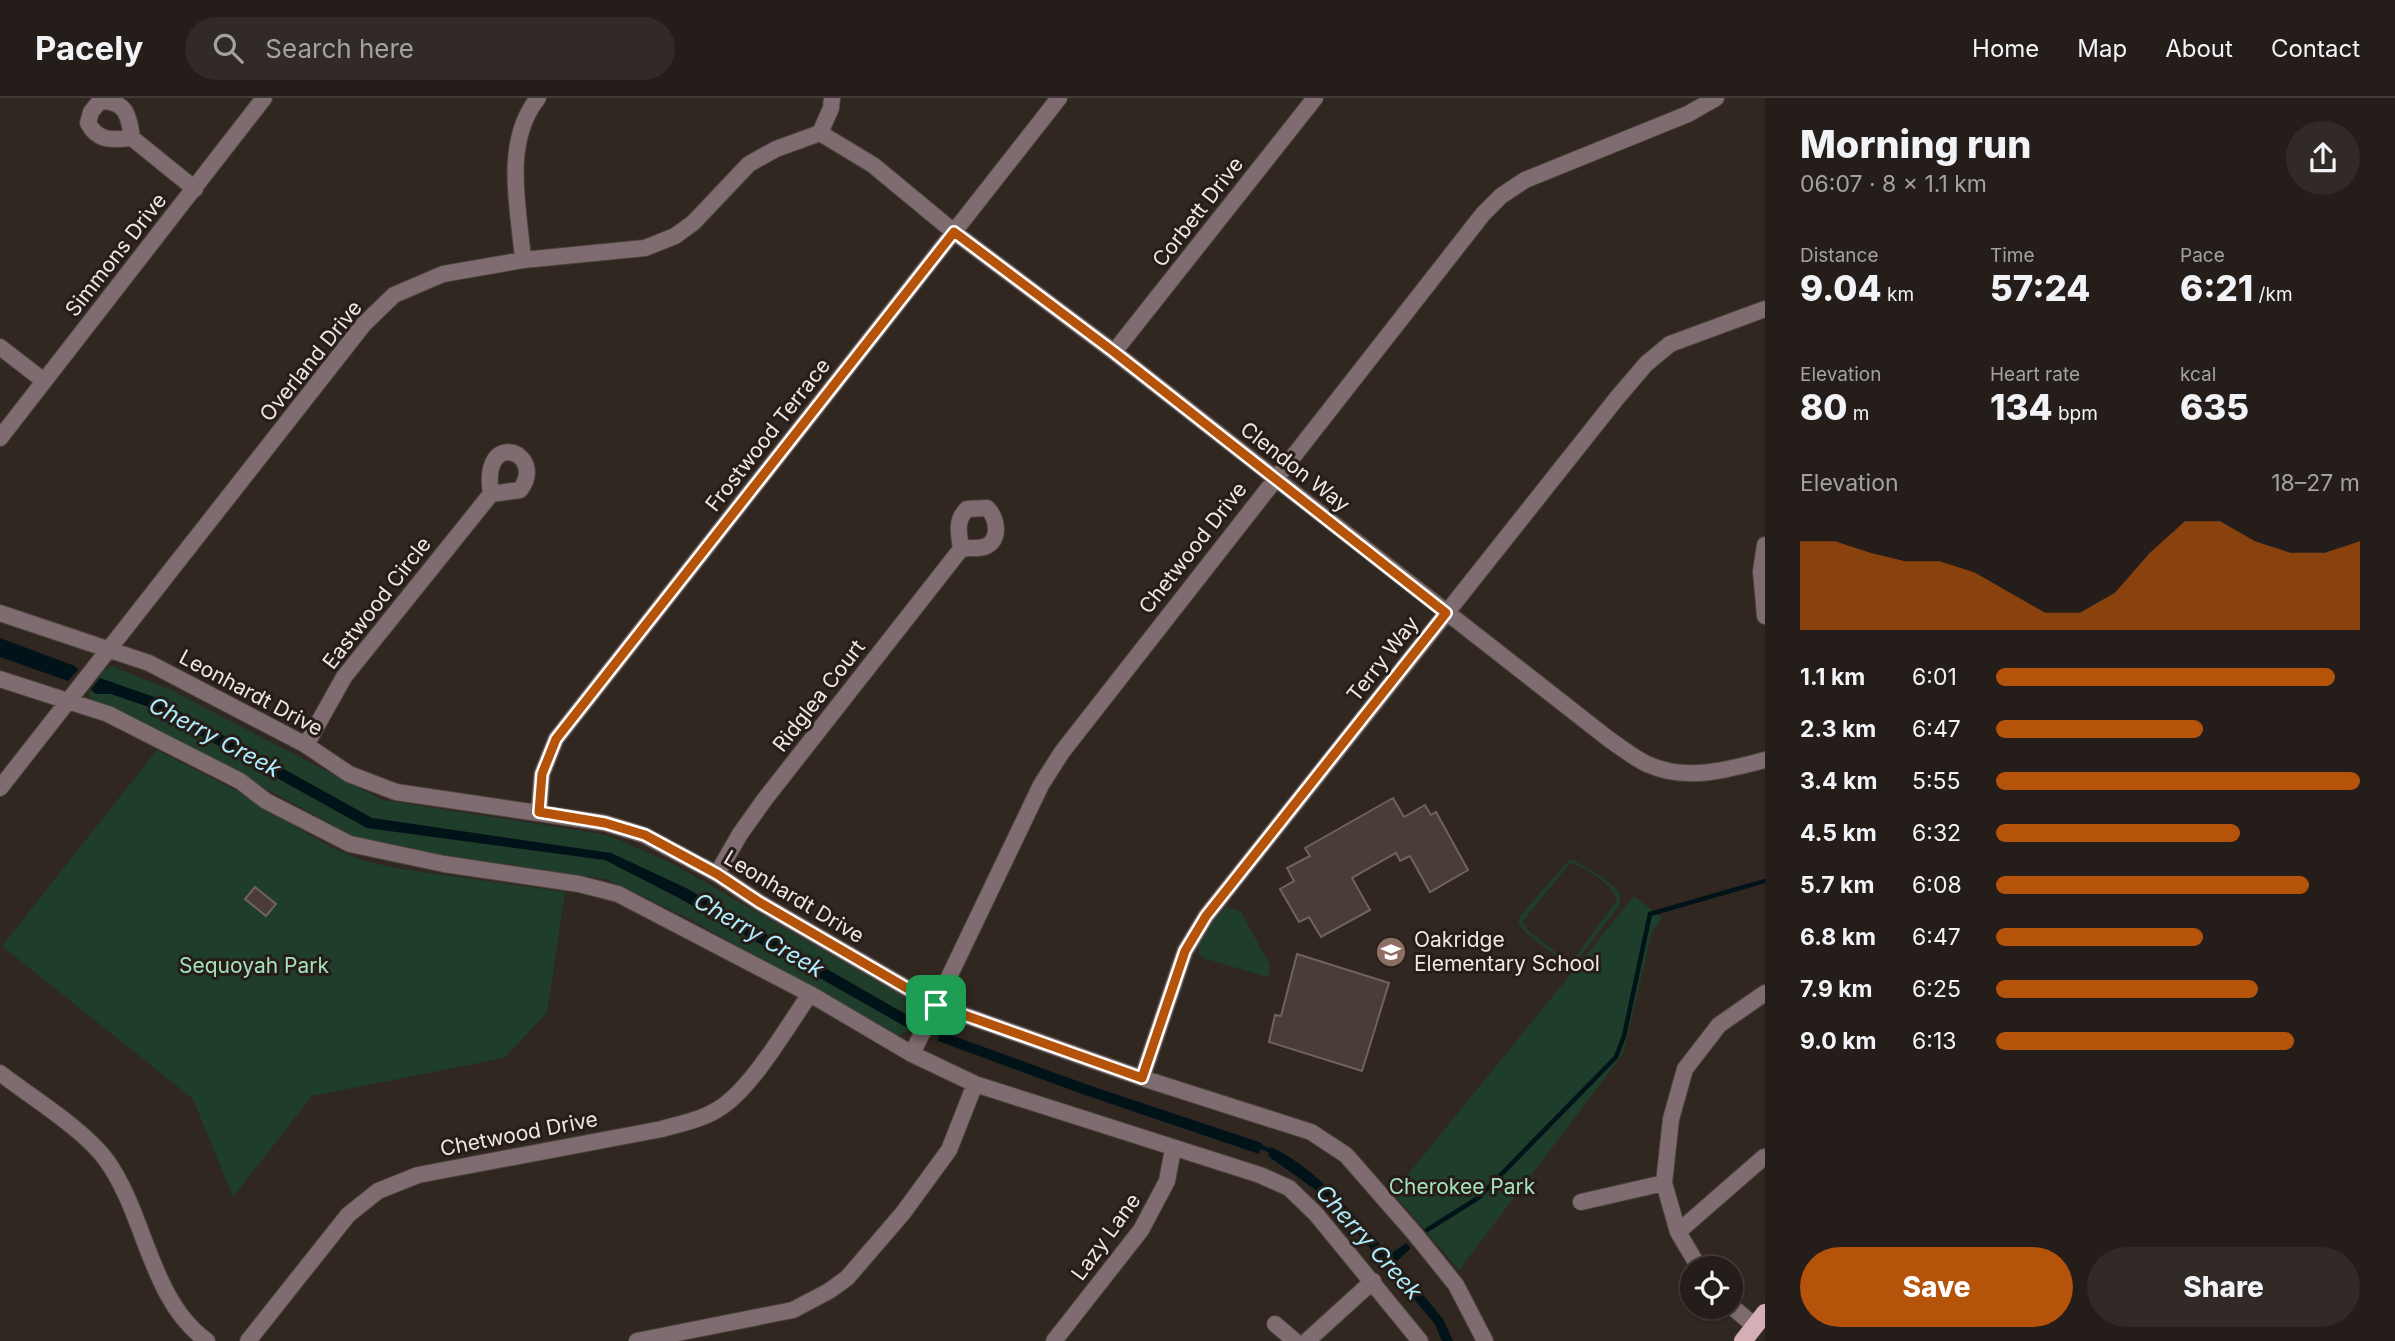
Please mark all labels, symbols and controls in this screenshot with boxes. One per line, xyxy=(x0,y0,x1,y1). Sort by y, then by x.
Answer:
search box xyxy=(185,17,675,80)
text: Pacely xyxy=(35,28,143,68)
icon: search xyxy=(209,29,247,67)
text: Search here xyxy=(265,33,414,64)
text: Home xyxy=(1972,34,2039,63)
text: Map xyxy=(2077,34,2127,63)
text: About xyxy=(2165,34,2233,63)
text: Contact xyxy=(2271,34,2360,63)
text: Morning run xyxy=(1800,121,2031,167)
button: share xyxy=(2286,121,2360,195)
street label: Corbett Drive xyxy=(1147,152,1248,272)
text: 06:07 · 8 × 1.1 km xyxy=(1800,170,1987,198)
street label: Simmons Drive xyxy=(60,188,171,321)
text: Distance xyxy=(1800,244,1878,267)
text: Time xyxy=(1990,244,2035,267)
text: Pace xyxy=(2180,244,2225,267)
text: 9.04 xyxy=(1800,267,1882,309)
text: 57:24 xyxy=(1990,267,2090,309)
text: 6:21 xyxy=(2180,267,2253,309)
text: km xyxy=(1882,283,1914,306)
text: /km xyxy=(2253,283,2293,306)
street label: Overland Drive xyxy=(254,295,367,426)
street label: Frostwood Terrace xyxy=(700,353,835,516)
text: Elevation xyxy=(1800,363,1881,386)
text: Heart rate xyxy=(1990,363,2080,386)
text: kcal xyxy=(2180,363,2216,386)
text: 80 xyxy=(1800,386,1847,428)
text: 134 xyxy=(1990,386,2053,428)
text: 635 xyxy=(2180,386,2249,428)
text: m xyxy=(1847,402,1869,425)
text: bpm xyxy=(2053,402,2098,425)
street label: Clendon Way xyxy=(1236,416,1355,517)
text: Elevation xyxy=(1800,469,1899,497)
text: 18–27 m xyxy=(2271,469,2360,497)
street label: Chetwood Drive xyxy=(1133,477,1252,618)
street label: Eastwood Circle xyxy=(317,532,436,674)
street label: Terry Way xyxy=(1342,611,1424,706)
street label: Ridglea Court xyxy=(767,635,870,757)
street label: Leonhardt Drive xyxy=(175,644,327,741)
text: 1.1 km xyxy=(1800,663,1865,691)
text: 6:01 xyxy=(1912,663,1957,691)
water label: Cherry Creek xyxy=(144,691,286,784)
text: 2.3 km xyxy=(1800,715,1876,743)
text: 6:47 xyxy=(1912,715,1961,743)
text: 3.4 km xyxy=(1800,767,1877,795)
text: 5:55 xyxy=(1912,767,1961,795)
text: 4.5 km xyxy=(1800,819,1877,847)
text: 6:32 xyxy=(1912,819,1961,847)
street label: Leonhardt Drive xyxy=(720,845,869,948)
text: 5.7 km xyxy=(1800,871,1874,899)
text: 6:08 xyxy=(1912,871,1962,899)
water label: Cherry Creek xyxy=(689,887,829,984)
text: 6.8 km xyxy=(1800,923,1876,951)
text: 6:47 xyxy=(1912,923,1961,951)
place label: Oakridge Elementary School xyxy=(1414,927,1600,976)
school or university icon: Oakridge Elementary School xyxy=(1374,935,1408,969)
park label: Sequoyah Park xyxy=(179,953,329,978)
pin xyxy=(906,975,966,1035)
text: 7.9 km xyxy=(1800,975,1873,1003)
text: 6:25 xyxy=(1912,975,1961,1003)
icon: arrive xyxy=(917,986,955,1024)
text: 9.0 km xyxy=(1800,1027,1877,1055)
text: 6:13 xyxy=(1912,1027,1956,1055)
street label: Chetwood Drive xyxy=(438,1106,600,1161)
park label: Cherokee Park xyxy=(1389,1174,1536,1199)
water label: Cherry Creek xyxy=(1310,1179,1428,1306)
street label: Lazy Lane xyxy=(1066,1188,1145,1285)
button: Save xyxy=(1800,1247,2073,1327)
button: Share xyxy=(2087,1247,2360,1327)
map controls xyxy=(1680,1256,1743,1319)
button: locate xyxy=(1680,1256,1743,1319)

